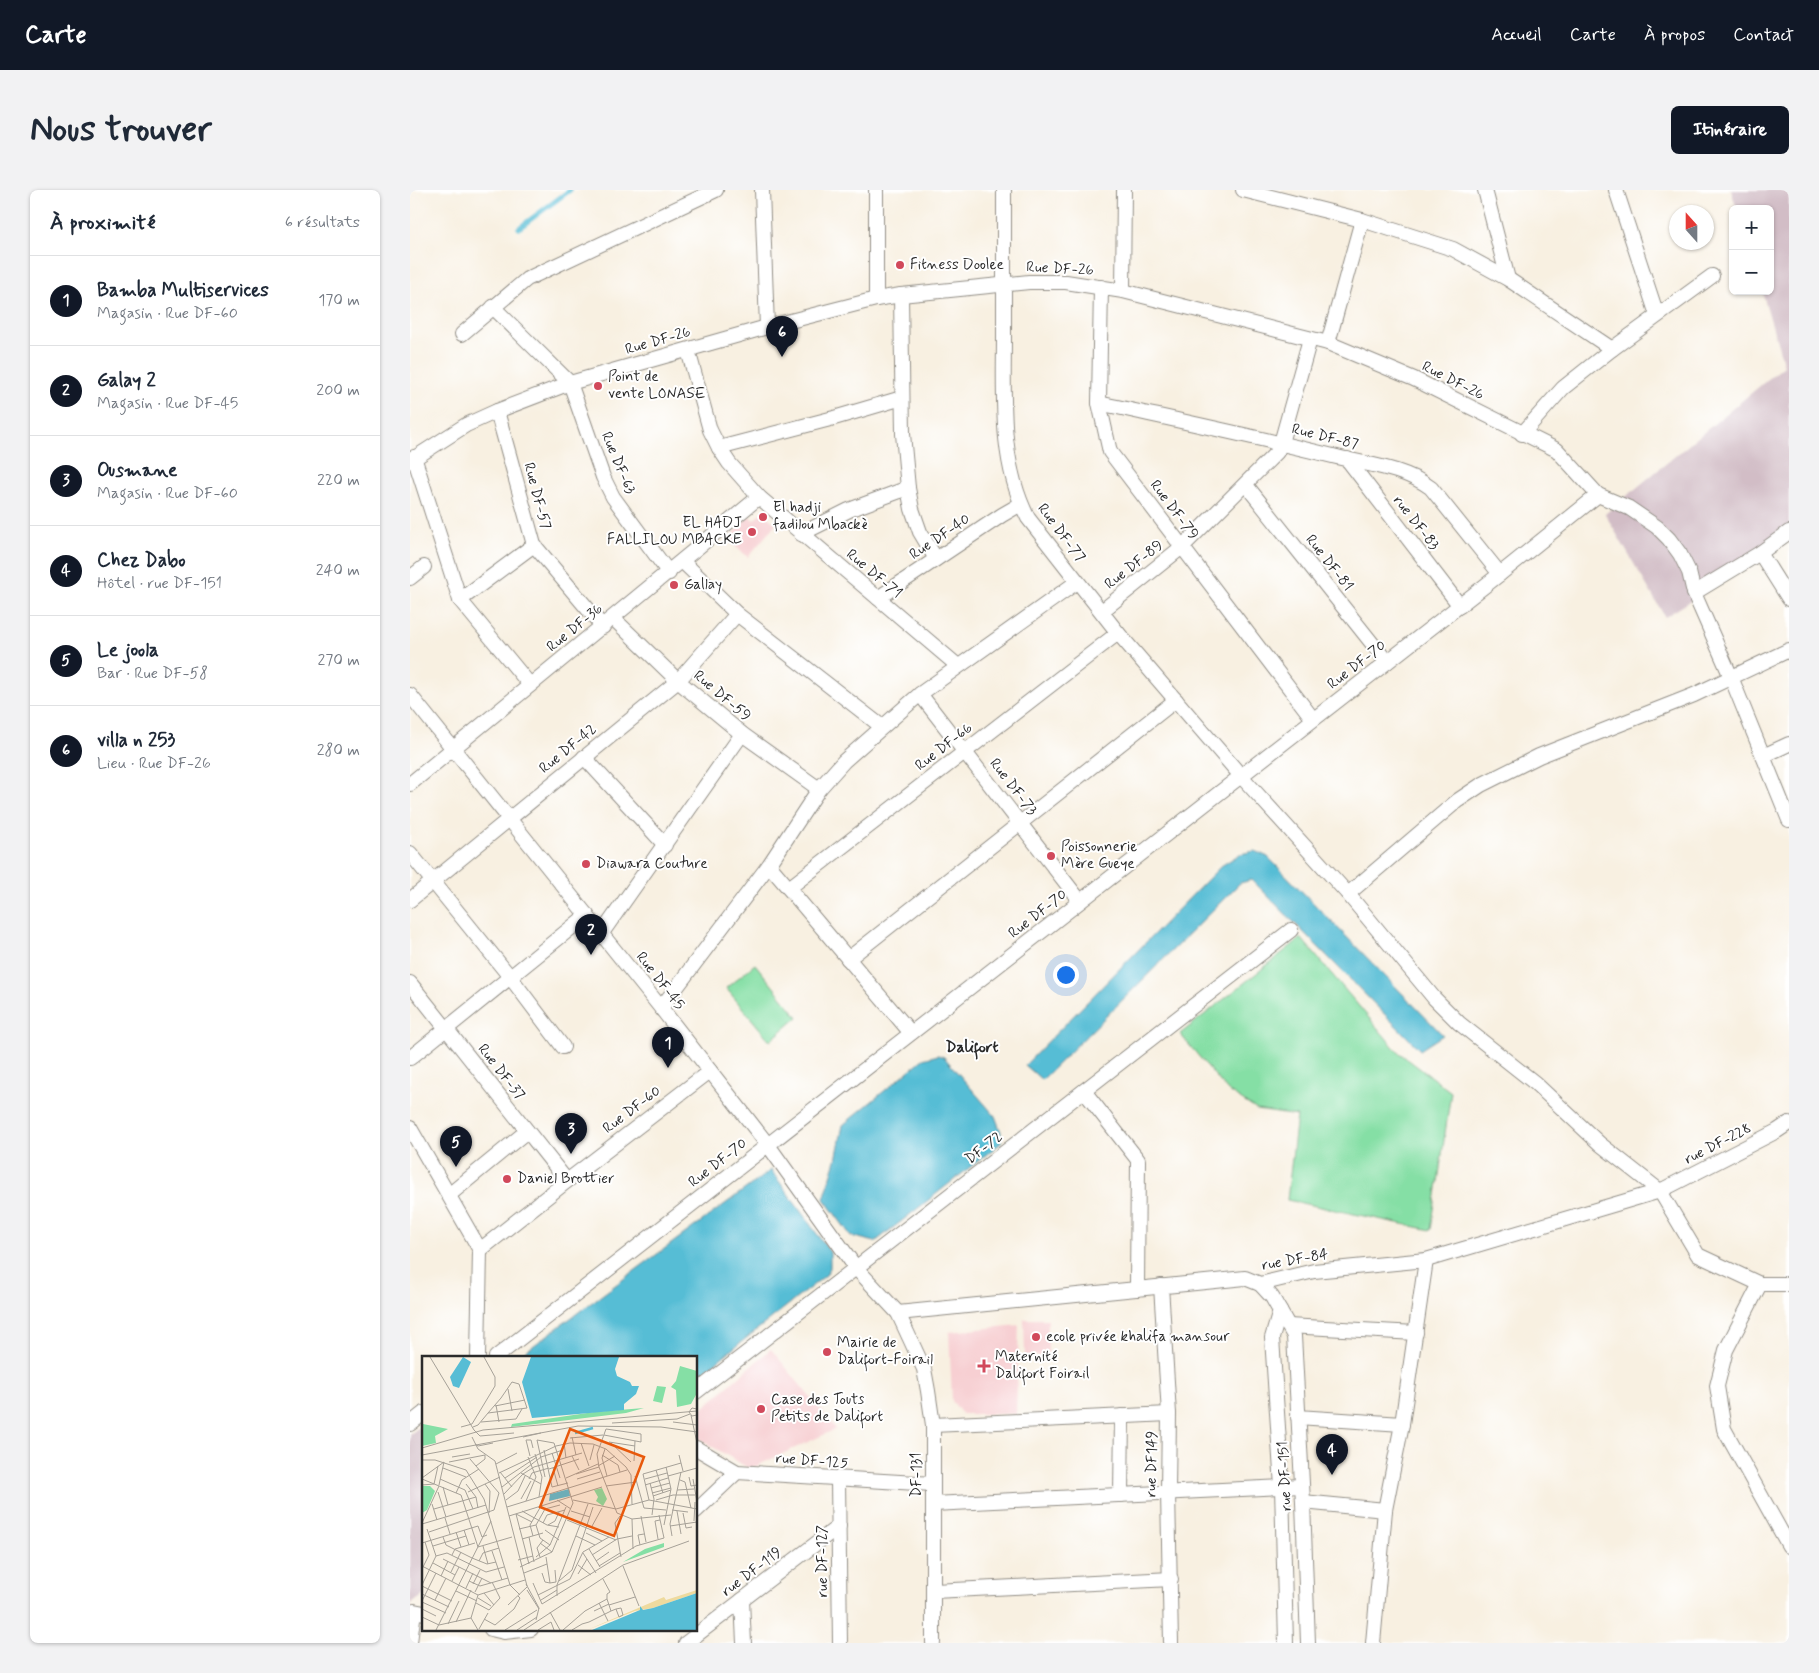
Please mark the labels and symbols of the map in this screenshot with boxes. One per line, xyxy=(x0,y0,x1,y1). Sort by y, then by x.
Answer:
north arrow xyxy=(1669,205,1714,250)
place label: Fitness Doolee xyxy=(910,255,1004,275)
street label: Rue DF-26 xyxy=(1026,257,1094,281)
marker: Fitness Doolee xyxy=(894,259,906,271)
pin: 6 xyxy=(766,316,798,357)
street label: Rue DF-26 xyxy=(623,322,693,360)
street label: Rue DF-26 xyxy=(1418,357,1488,405)
place label: Point de vente LONASE xyxy=(608,367,706,404)
marker: Point de vente LONASE xyxy=(592,380,604,392)
street label: Rue DF-87 xyxy=(1290,419,1361,455)
street label: Rue DF-63 xyxy=(596,429,640,497)
street label: Rue DF-57 xyxy=(518,460,556,532)
street label: Rue DF-79 xyxy=(1145,476,1203,544)
street label: rue DF-83 xyxy=(1388,492,1444,554)
place label: El hadji fadilou Mbackè xyxy=(773,498,868,535)
street label: Rue DF-77 xyxy=(1032,500,1090,567)
street label: Rue DF-40 xyxy=(906,509,974,565)
marker: El hadji fadilou Mbackè xyxy=(757,511,769,523)
place label: EL HADJ FALLILOU MBACKE xyxy=(607,513,742,550)
marker: EL HADJ FALLILOU MBACKE xyxy=(746,526,758,538)
street label: Rue DF-81 xyxy=(1301,531,1357,595)
street label: Rue DF-89 xyxy=(1101,536,1167,594)
street label: Rue DF-71 xyxy=(842,545,906,603)
place label: Gallay xyxy=(684,575,722,595)
marker: Gallay xyxy=(668,579,680,591)
street label: Rue DF-36 xyxy=(543,599,607,657)
street label: Rue DF-70 xyxy=(1323,636,1391,694)
street label: Rue DF-59 xyxy=(689,666,755,726)
street label: Rue DF-66 xyxy=(911,718,977,776)
street label: Rue DF-42 xyxy=(535,720,601,778)
street label: Rue DF-73 xyxy=(984,754,1042,820)
place label: Poissonnerie Mère Gueye xyxy=(1061,837,1137,874)
marker: Poissonnerie Mère Gueye xyxy=(1045,850,1057,862)
place label: Diawara Couture xyxy=(596,854,708,874)
marker: Diawara Couture xyxy=(580,858,592,870)
street label: Rue DF-70 xyxy=(1004,885,1072,943)
pin: 2 xyxy=(575,914,607,955)
street label: Rue DF-45 xyxy=(631,948,689,1014)
your location xyxy=(1053,962,1079,988)
pin: 1 xyxy=(652,1027,684,1068)
district label: Dalifort xyxy=(945,1037,999,1060)
street label: Rue DF-37 xyxy=(473,1040,530,1105)
street label: Rue DF-60 xyxy=(599,1082,665,1138)
pin: 3 xyxy=(555,1113,587,1154)
street label: rue DF-228 xyxy=(1681,1119,1755,1169)
pin: 5 xyxy=(440,1126,472,1167)
street label: DF-72 xyxy=(961,1127,1007,1169)
street label: Rue DF-70 xyxy=(684,1134,752,1192)
place label: Daniel Brottier xyxy=(517,1169,614,1189)
marker: Daniel Brottier xyxy=(501,1173,513,1185)
street label: rue DF-84 xyxy=(1260,1244,1330,1276)
place label: ecole privée khalifa mansour xyxy=(1046,1327,1230,1347)
marker: ecole privée khalifa mansour xyxy=(1030,1331,1042,1343)
place label: Mairie de Dalifort-Foirail xyxy=(837,1333,933,1372)
marker: Mairie de Dalifort-Foirail xyxy=(821,1346,833,1358)
place label: Maternité Dalifort Foirail xyxy=(995,1347,1090,1386)
inset map xyxy=(422,1356,698,1630)
marker: Maternité Dalifort Foirail xyxy=(977,1359,991,1373)
place label: Case des Touts Petits de Dalifort xyxy=(771,1390,883,1429)
marker: Case des Touts Petits de Dalifort xyxy=(755,1403,767,1415)
street label: rue DF149 xyxy=(1141,1431,1163,1497)
pin: 4 xyxy=(1316,1434,1348,1475)
street label: rue DF-151 xyxy=(1273,1441,1297,1511)
street label: rue DF-125 xyxy=(775,1448,849,1474)
street label: DF-131 xyxy=(907,1453,927,1497)
street label: rue DF-127 xyxy=(813,1525,833,1597)
street label: rue DF-119 xyxy=(718,1543,786,1601)

